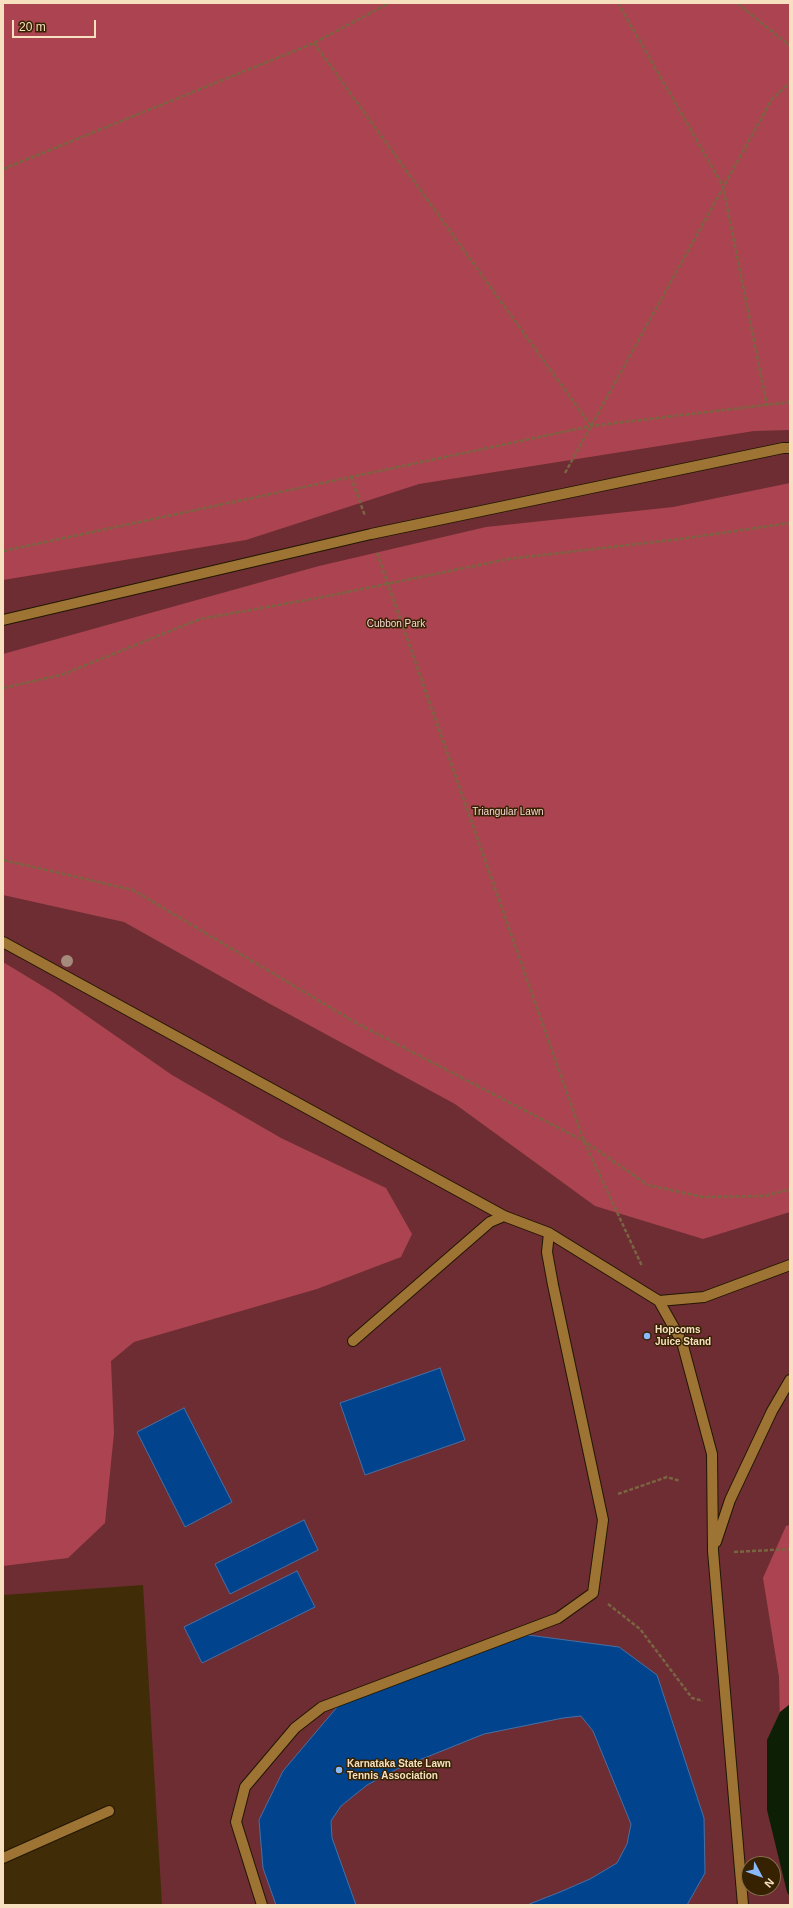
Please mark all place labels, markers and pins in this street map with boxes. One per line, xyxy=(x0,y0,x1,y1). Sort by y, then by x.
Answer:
place label: Hopcoms Juice Stand xyxy=(655,1324,711,1348)
marker: Hopcoms Juice Stand xyxy=(642,1331,652,1341)
place label: Karnataka State Lawn Tennis Association xyxy=(347,1758,451,1782)
marker: Karnataka State Lawn Tennis Association xyxy=(334,1765,344,1775)

